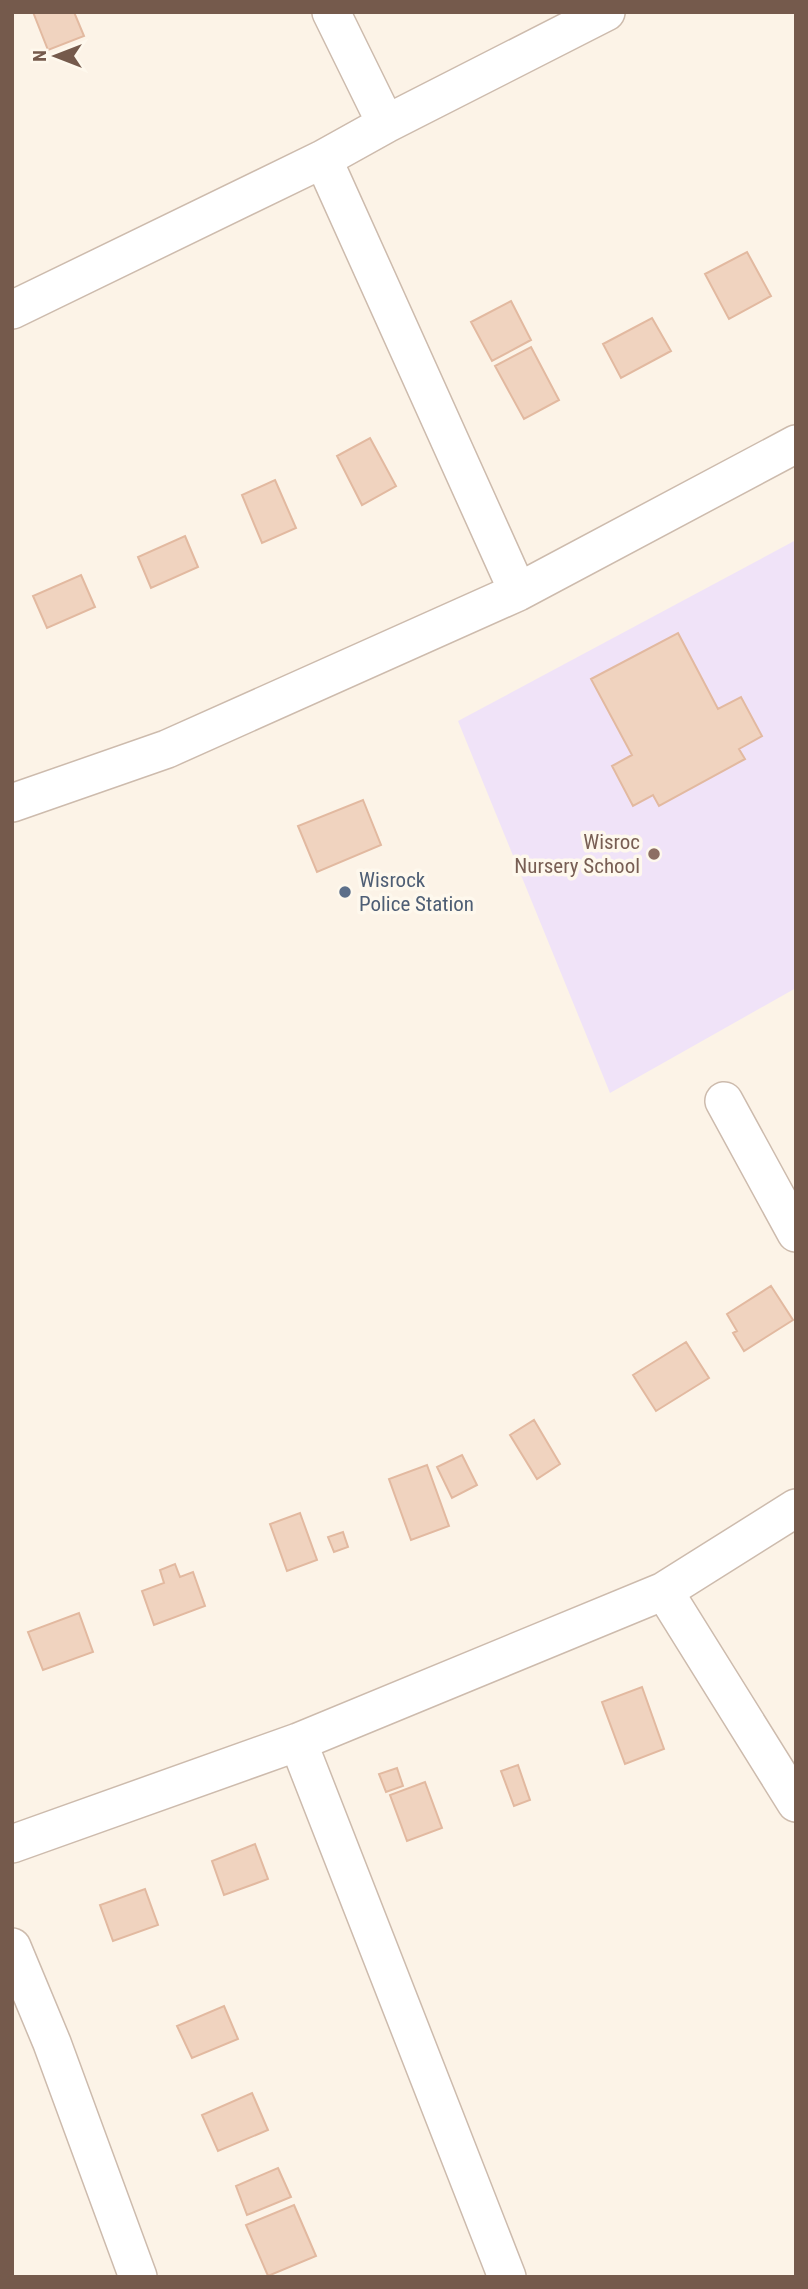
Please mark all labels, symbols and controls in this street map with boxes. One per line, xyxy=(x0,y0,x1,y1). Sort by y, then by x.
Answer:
north arrow xyxy=(21,21,91,91)
text: N xyxy=(28,50,51,62)
place label: Wisroc Nursery School xyxy=(514,830,640,878)
marker: Wisroc Nursery School xyxy=(646,846,662,862)
place label: Wisrock Police Station xyxy=(359,868,474,916)
marker: Wisrock Police Station xyxy=(337,884,353,900)

